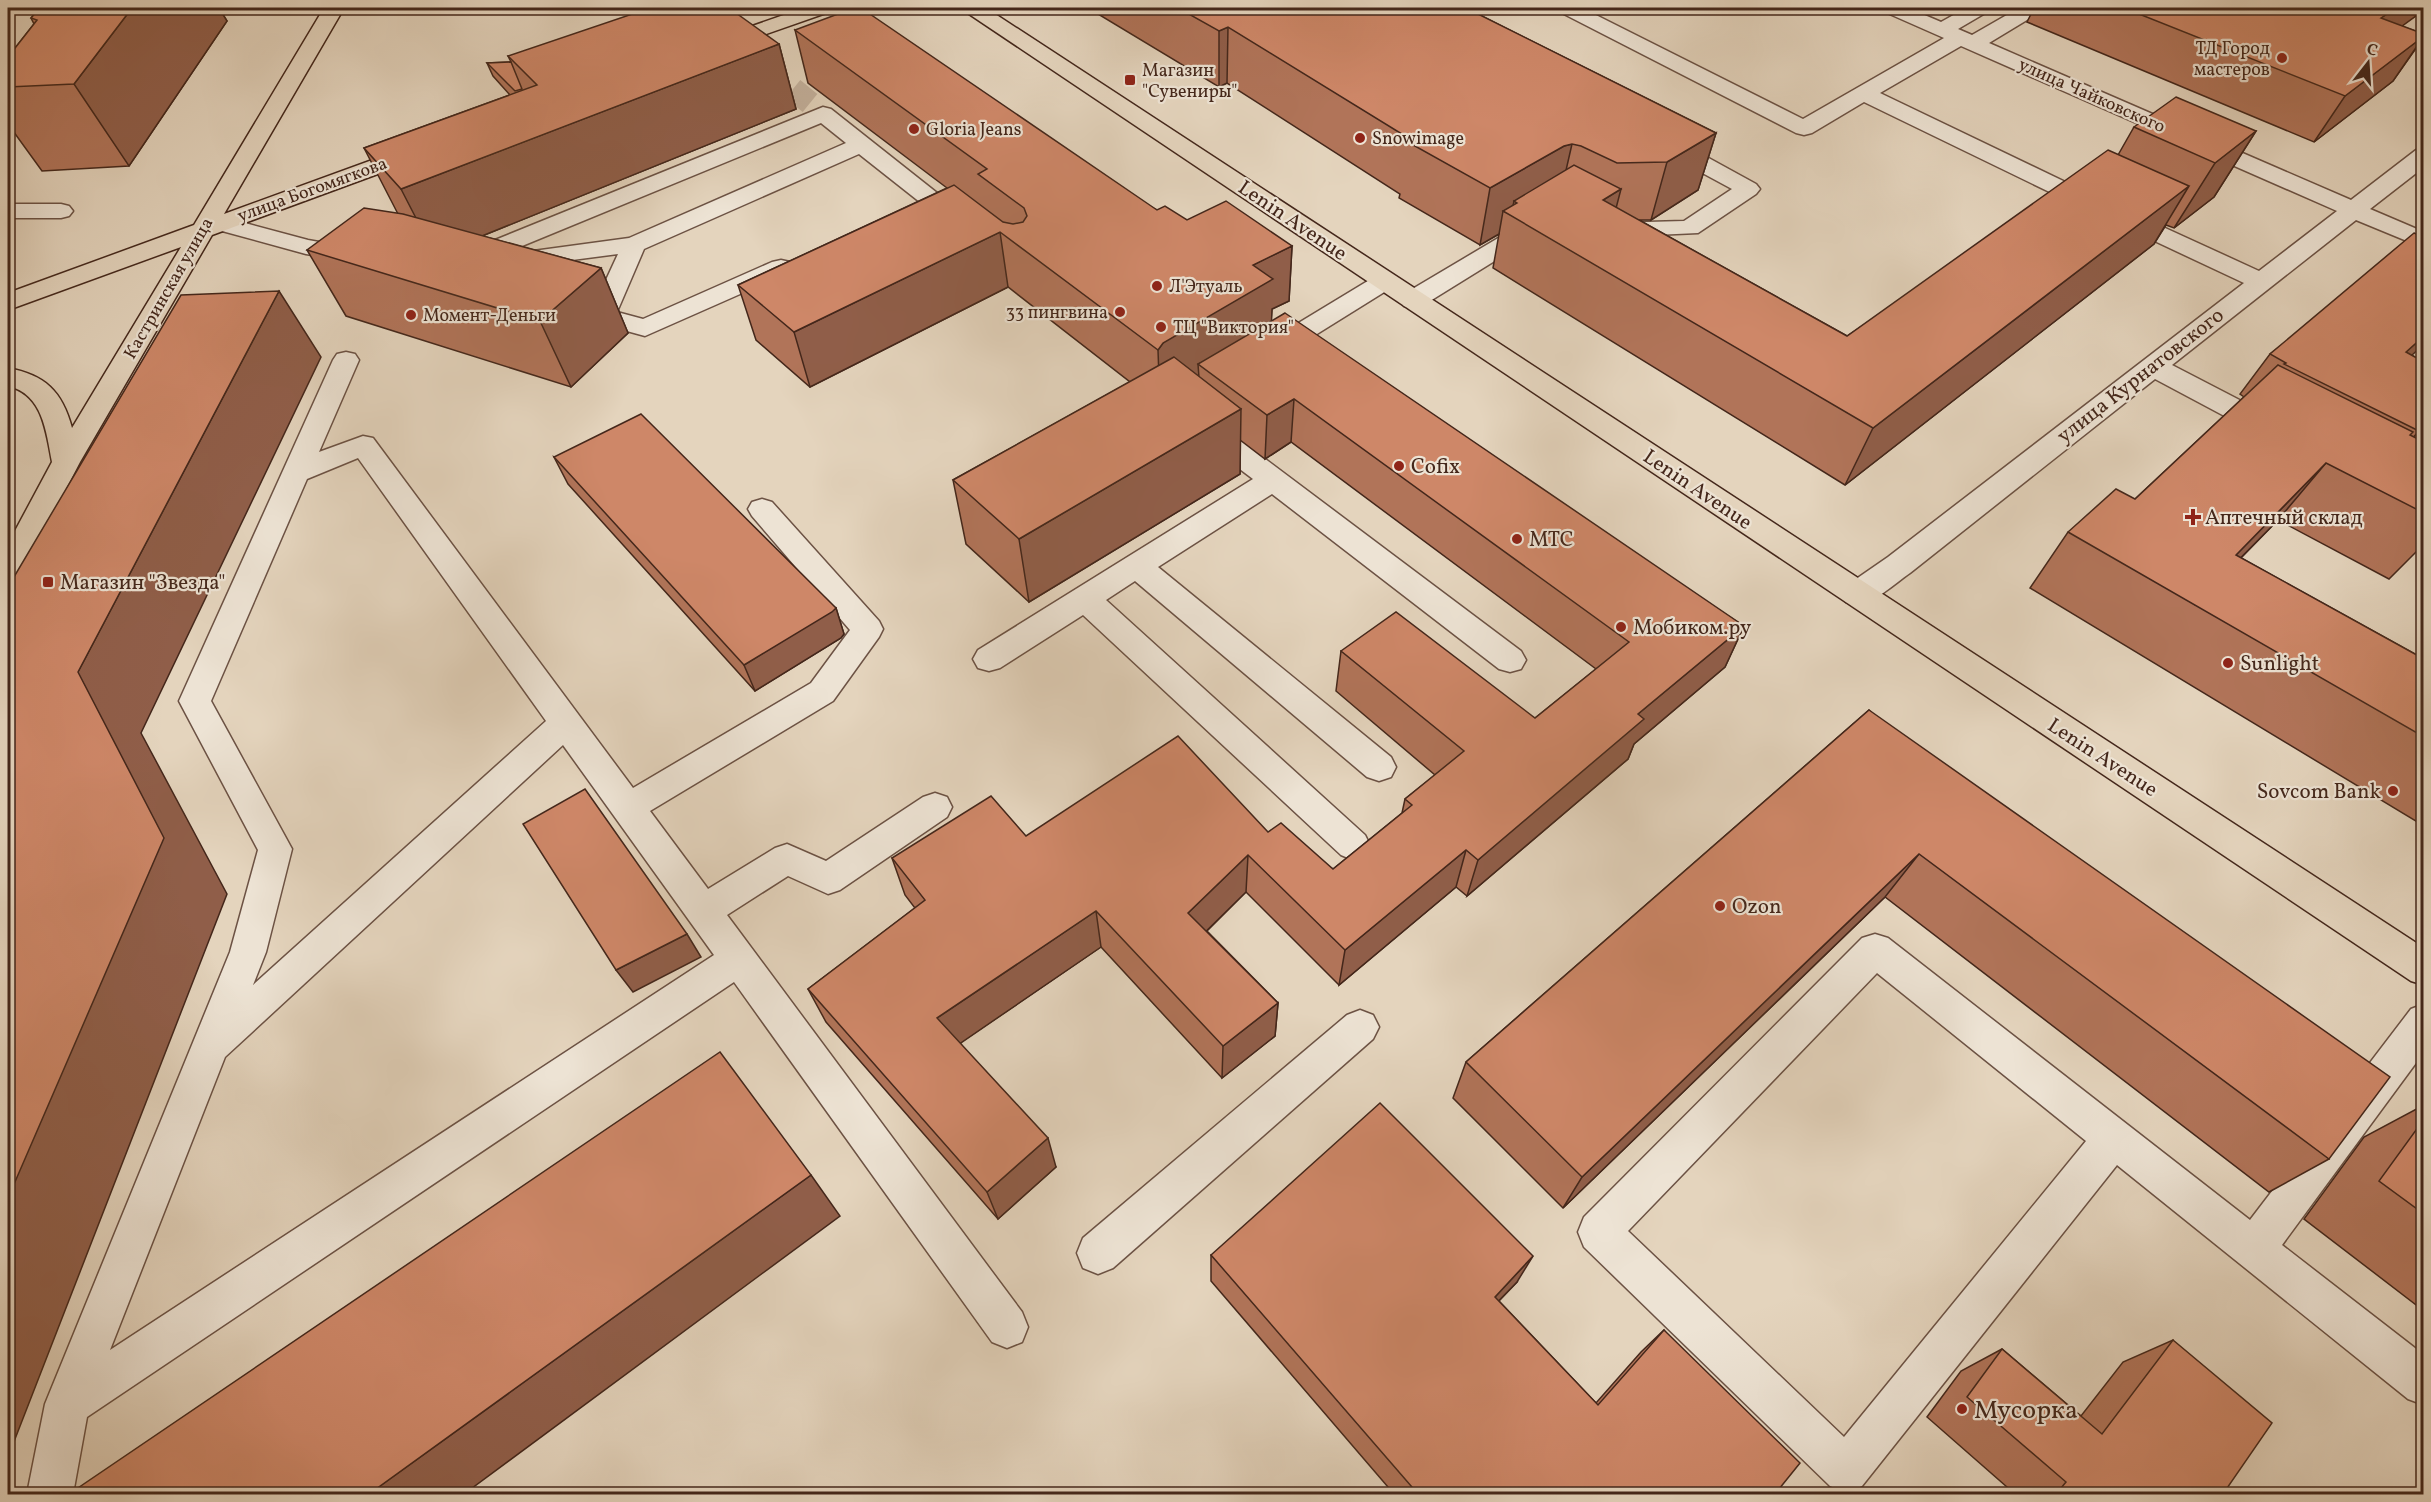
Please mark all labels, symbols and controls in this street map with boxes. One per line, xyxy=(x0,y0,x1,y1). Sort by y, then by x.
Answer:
north arrow xyxy=(2338,33,2398,93)
place label: ТД Город мастеров xyxy=(2194,37,2270,83)
text: С xyxy=(2364,39,2380,63)
marker: ТД Город мастеров xyxy=(2275,51,2289,65)
street label: улица Чайковского xyxy=(2014,53,2169,140)
place label: Магазин "Сувениры" xyxy=(1142,59,1237,105)
marker: Магазин "Сувениры" xyxy=(1123,73,1137,87)
place label: Gloria Jeans xyxy=(926,118,1022,143)
marker: Gloria Jeans xyxy=(907,122,921,136)
place label: Snowimage xyxy=(1372,127,1464,152)
marker: Snowimage xyxy=(1353,131,1367,145)
street label: улица Богомягкова xyxy=(234,152,391,229)
street label: Lenin Avenue xyxy=(1232,174,1353,269)
street label: Кастринская улица xyxy=(119,213,220,364)
place label: Л'Этуаль xyxy=(1169,275,1243,300)
marker: Л'Этуаль xyxy=(1150,279,1164,293)
place label: 33 пингвина xyxy=(1006,301,1108,326)
street label: улица Курнатовского xyxy=(2051,302,2231,451)
place label: Момент-Деньги xyxy=(423,304,556,329)
marker: 33 пингвина xyxy=(1113,305,1127,319)
marker: Момент-Деньги xyxy=(404,308,418,322)
place label: ТЦ "Виктория" xyxy=(1173,316,1294,341)
marker: ТЦ "Виктория" xyxy=(1154,320,1168,334)
street label: Lenin Avenue xyxy=(1637,443,1758,538)
place label: Cofix xyxy=(1411,453,1460,482)
marker: Cofix xyxy=(1392,459,1406,473)
place label: Аптечный склад xyxy=(2205,504,2363,533)
marker: Аптечный склад xyxy=(2186,510,2200,524)
place label: МТС xyxy=(1529,526,1574,555)
marker: МТС xyxy=(1510,532,1524,546)
place label: Магазин "Звезда" xyxy=(60,569,225,598)
marker: Магазин "Звезда" xyxy=(41,575,55,589)
place label: Мобиком.ру xyxy=(1633,614,1752,643)
marker: Мобиком.ру xyxy=(1614,620,1628,634)
place label: Sunlight xyxy=(2240,650,2319,679)
marker: Sunlight xyxy=(2221,656,2235,670)
street label: Lenin Avenue xyxy=(2041,712,2163,805)
place label: Sovcom Bank xyxy=(2257,778,2382,807)
marker: Sovcom Bank xyxy=(2386,784,2400,798)
place label: Ozon xyxy=(1732,893,1782,922)
marker: Ozon xyxy=(1713,899,1727,913)
place label: Мусорка xyxy=(1974,1393,2078,1429)
marker: Мусорка xyxy=(1955,1402,1969,1416)

